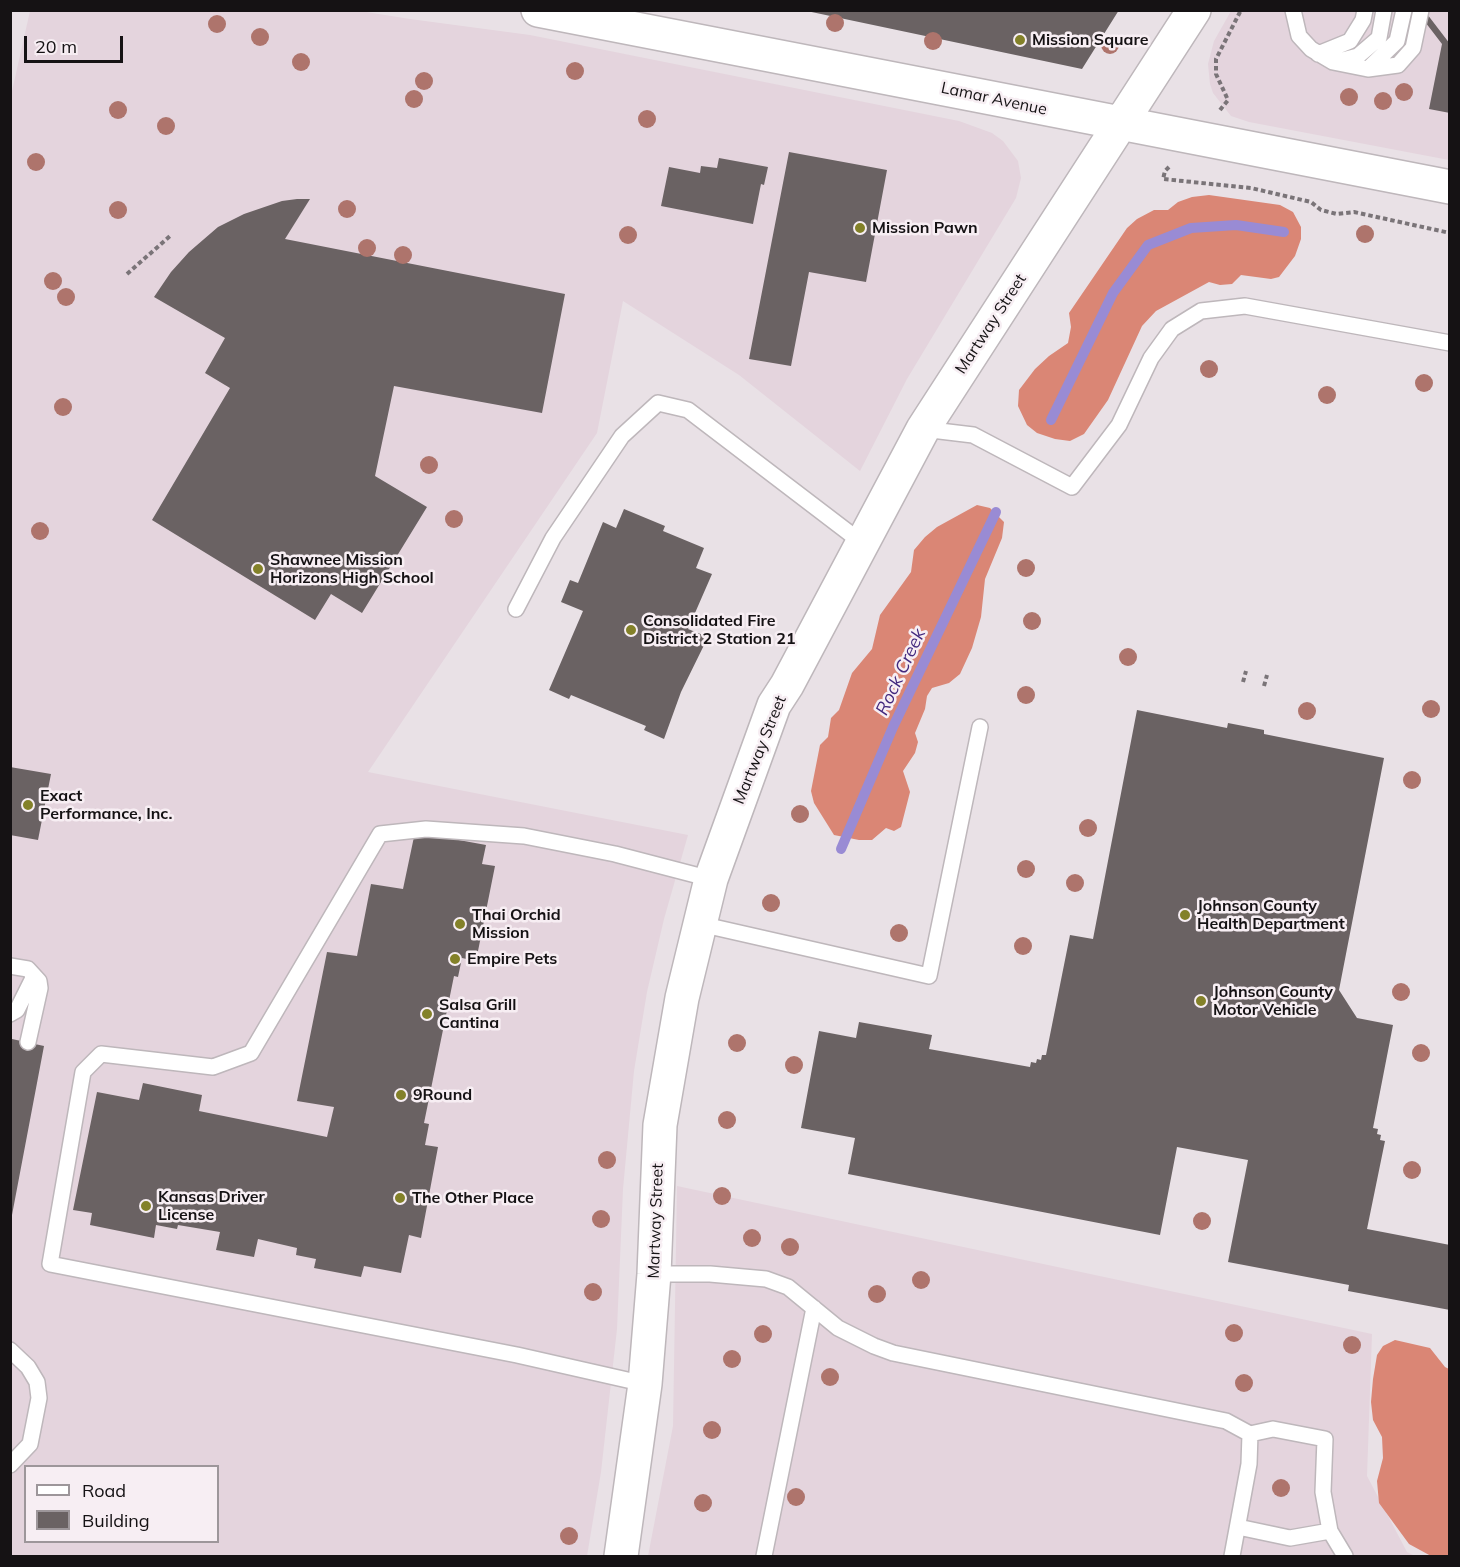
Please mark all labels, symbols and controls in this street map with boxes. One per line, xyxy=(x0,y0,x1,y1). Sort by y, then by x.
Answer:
scale bar xyxy=(27,24,126,62)
place label: Mission Square xyxy=(1032,30,1148,50)
marker: Mission Square xyxy=(1013,33,1027,47)
text: 20 m xyxy=(35,35,77,58)
street label: Lamar Avenue xyxy=(939,78,1049,120)
place label: Mission Pawn xyxy=(872,218,978,238)
marker: Mission Pawn xyxy=(853,221,867,235)
street label: Martway Street xyxy=(952,270,1030,378)
place label: Shawnee Mission Horizons High School xyxy=(270,550,434,588)
marker: Shawnee Mission Horizons High School xyxy=(251,562,265,576)
place label: Consolidated Fire District 2 Station 21 xyxy=(643,611,796,649)
marker: Consolidated Fire District 2 Station 21 xyxy=(624,623,638,637)
water label: Rock Creek xyxy=(872,625,930,719)
street label: Martway Street xyxy=(729,693,791,807)
place label: Exact Performance, Inc. xyxy=(40,786,173,824)
marker: Exact Performance, Inc. xyxy=(21,798,35,812)
place label: Johnson County Health Department xyxy=(1197,896,1345,934)
place label: Thai Orchid Mission xyxy=(472,905,561,943)
marker: Johnson County Health Department xyxy=(1178,908,1192,922)
marker: Thai Orchid Mission xyxy=(453,917,467,931)
place label: Empire Pets xyxy=(467,949,557,969)
marker: Empire Pets xyxy=(448,952,462,966)
place label: Johnson County Motor Vehicle xyxy=(1213,982,1333,1020)
marker: Johnson County Motor Vehicle xyxy=(1194,994,1208,1008)
place label: Salsa Grill Cantina xyxy=(439,995,516,1033)
marker: Salsa Grill Cantina xyxy=(420,1007,434,1021)
place label: 9Round xyxy=(413,1085,472,1105)
marker: 9Round xyxy=(394,1088,408,1102)
street label: Martway Street xyxy=(644,1163,668,1279)
place label: Kansas Driver License xyxy=(158,1187,265,1225)
place label: The Other Place xyxy=(412,1188,534,1208)
marker: The Other Place xyxy=(393,1191,407,1205)
marker: Kansas Driver License xyxy=(139,1199,153,1213)
legend xyxy=(24,1465,219,1543)
text: Road xyxy=(82,1479,126,1502)
text: Building xyxy=(82,1509,150,1532)

